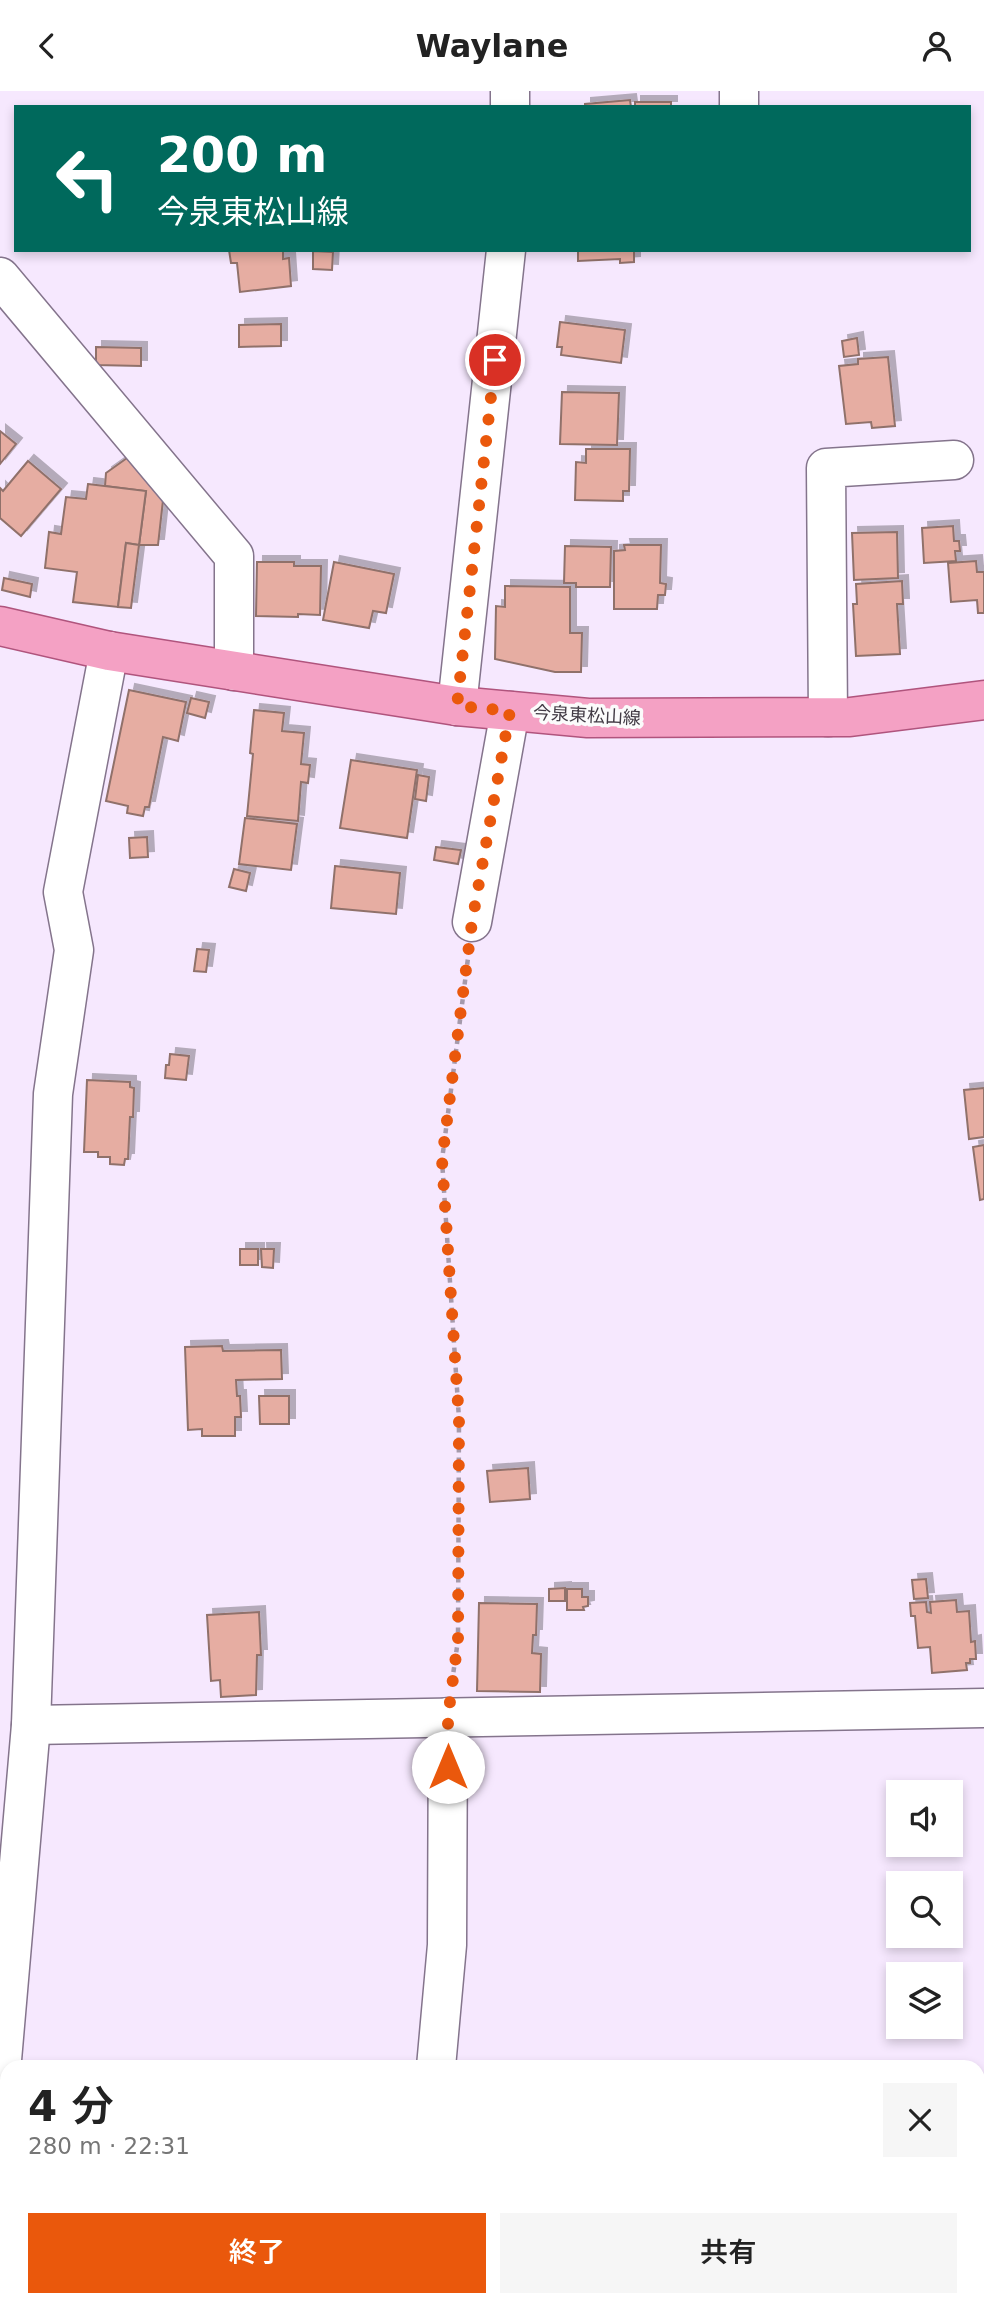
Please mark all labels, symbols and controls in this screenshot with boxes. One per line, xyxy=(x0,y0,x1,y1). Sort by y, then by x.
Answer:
icon: back xyxy=(28,27,66,65)
text: Waylane xyxy=(416,27,568,65)
icon: person xyxy=(918,27,956,65)
text: 200 m xyxy=(157,127,327,184)
icon: left xyxy=(42,133,133,224)
text: 今泉東松山線 xyxy=(157,193,349,231)
pin xyxy=(465,330,525,390)
icon: arrive xyxy=(476,341,514,379)
street label: 今泉東松山線 xyxy=(533,702,641,728)
position arrow xyxy=(411,1730,485,1804)
map controls xyxy=(886,1780,963,2039)
button: sound xyxy=(886,1780,963,1857)
button: search xyxy=(886,1871,963,1948)
button: layers xyxy=(886,1962,963,2039)
text: 4 分 xyxy=(28,2082,114,2131)
button: close xyxy=(883,2083,957,2157)
text: 280 m · 22:31 xyxy=(28,2133,190,2159)
button: 終了 xyxy=(28,2213,486,2293)
button: 共有 xyxy=(500,2213,957,2293)

